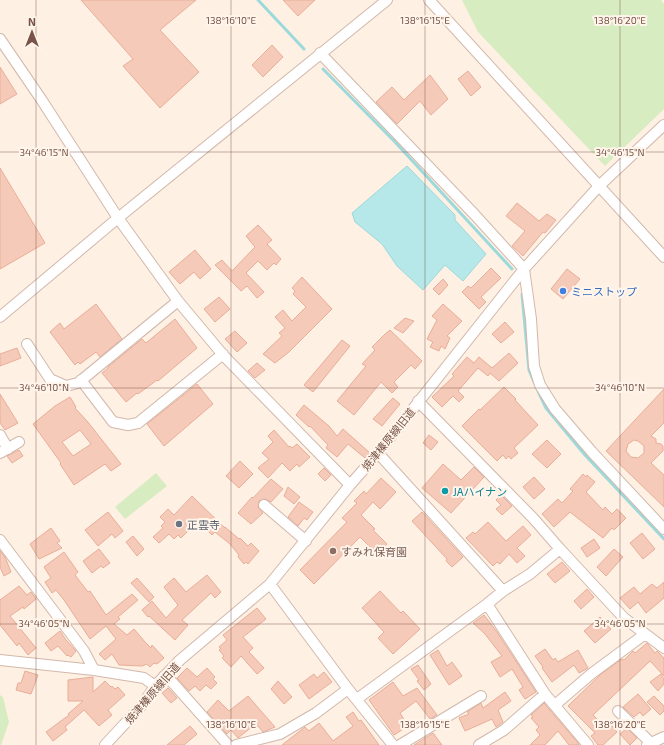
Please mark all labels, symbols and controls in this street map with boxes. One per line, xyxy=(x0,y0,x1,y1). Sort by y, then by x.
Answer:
north arrow xyxy=(12,12,52,52)
text: 138°16'10"E xyxy=(206,14,256,26)
text: 138°16'15"E xyxy=(400,14,450,26)
text: 138°16'20"E xyxy=(594,14,646,26)
text: N xyxy=(28,15,36,28)
text: 34°46'15"N xyxy=(19,146,69,158)
text: 34°46'15"N xyxy=(595,146,645,158)
place label: ミニストップ xyxy=(571,285,637,298)
marker: ミニストップ xyxy=(558,286,568,296)
text: 34°46'10"N xyxy=(19,381,69,393)
text: 34°46'10"N xyxy=(595,381,645,393)
street label: 焼津榛原線旧道 xyxy=(359,405,417,473)
place label: JAハイナン xyxy=(453,485,507,498)
marker: JAハイナン xyxy=(440,486,450,496)
place label: 正雲寺 xyxy=(187,518,220,531)
marker: 正雲寺 xyxy=(174,519,184,529)
place label: すみれ保育園 xyxy=(341,545,407,558)
marker: すみれ保育園 xyxy=(328,546,338,556)
text: 34°46'05"N xyxy=(18,617,70,629)
text: 34°46'05"N xyxy=(594,617,646,629)
street label: 焼津榛原線旧道 xyxy=(122,660,182,726)
text: 138°16'10"E xyxy=(206,718,256,730)
text: 138°16'15"E xyxy=(400,718,450,730)
text: 138°16'20"E xyxy=(594,718,646,730)

